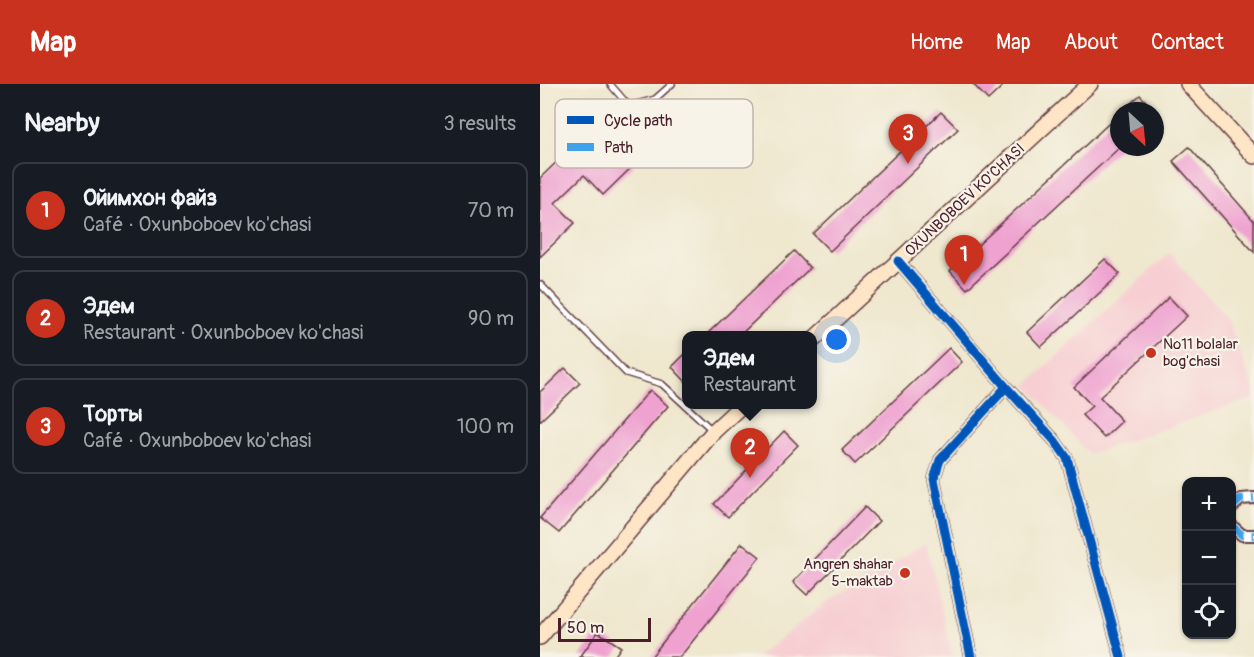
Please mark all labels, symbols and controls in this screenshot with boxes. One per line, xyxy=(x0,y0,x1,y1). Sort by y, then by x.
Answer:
text: Map xyxy=(30,25,76,60)
text: Home xyxy=(910,29,963,56)
text: Map xyxy=(996,29,1031,56)
text: About xyxy=(1064,29,1118,56)
text: Contact xyxy=(1151,29,1224,56)
legend xyxy=(555,99,753,168)
north arrow xyxy=(1110,102,1164,156)
text: Nearby xyxy=(24,107,100,139)
text: 3 results xyxy=(444,111,516,136)
text: Cycle path xyxy=(604,111,672,131)
pin: 3 xyxy=(888,115,928,164)
text: Path xyxy=(604,138,633,158)
street label: OXUNBOBOEV KO'CHASI xyxy=(901,139,1029,261)
text: Ойимхон файз xyxy=(83,184,217,212)
text: 1 xyxy=(42,198,49,223)
text: 70 m xyxy=(468,198,514,223)
text: Café · Oxunboboev ko'chasi xyxy=(83,212,311,237)
pin: 1 xyxy=(944,236,984,285)
text: Эдем xyxy=(83,292,135,320)
text: 2 xyxy=(40,306,51,331)
text: 90 m xyxy=(468,306,514,331)
text: Restaurant · Oxunboboev ko'chasi xyxy=(83,320,363,345)
your location xyxy=(822,325,851,354)
popup xyxy=(682,331,817,409)
place label: №11 bolalar bog'chasi xyxy=(1163,335,1239,371)
text: Эдем xyxy=(703,344,755,372)
marker: №11 bolalar bog'chasi xyxy=(1144,346,1158,360)
text: Restaurant xyxy=(703,372,796,397)
text: Торты xyxy=(83,400,143,428)
text: 3 xyxy=(40,414,51,439)
text: 100 m xyxy=(457,414,514,439)
text: Café · Oxunboboev ko'chasi xyxy=(83,428,311,453)
pin: 2 xyxy=(730,428,770,478)
map controls xyxy=(1182,477,1236,639)
button: + xyxy=(1182,477,1236,531)
button: − xyxy=(1182,531,1236,585)
place label: Angren shahar 5-maktab xyxy=(803,555,894,591)
marker: Angren shahar 5-maktab xyxy=(898,566,912,580)
button: locate xyxy=(1182,585,1236,639)
scale bar xyxy=(558,615,651,642)
text: 50 m xyxy=(567,618,604,638)

